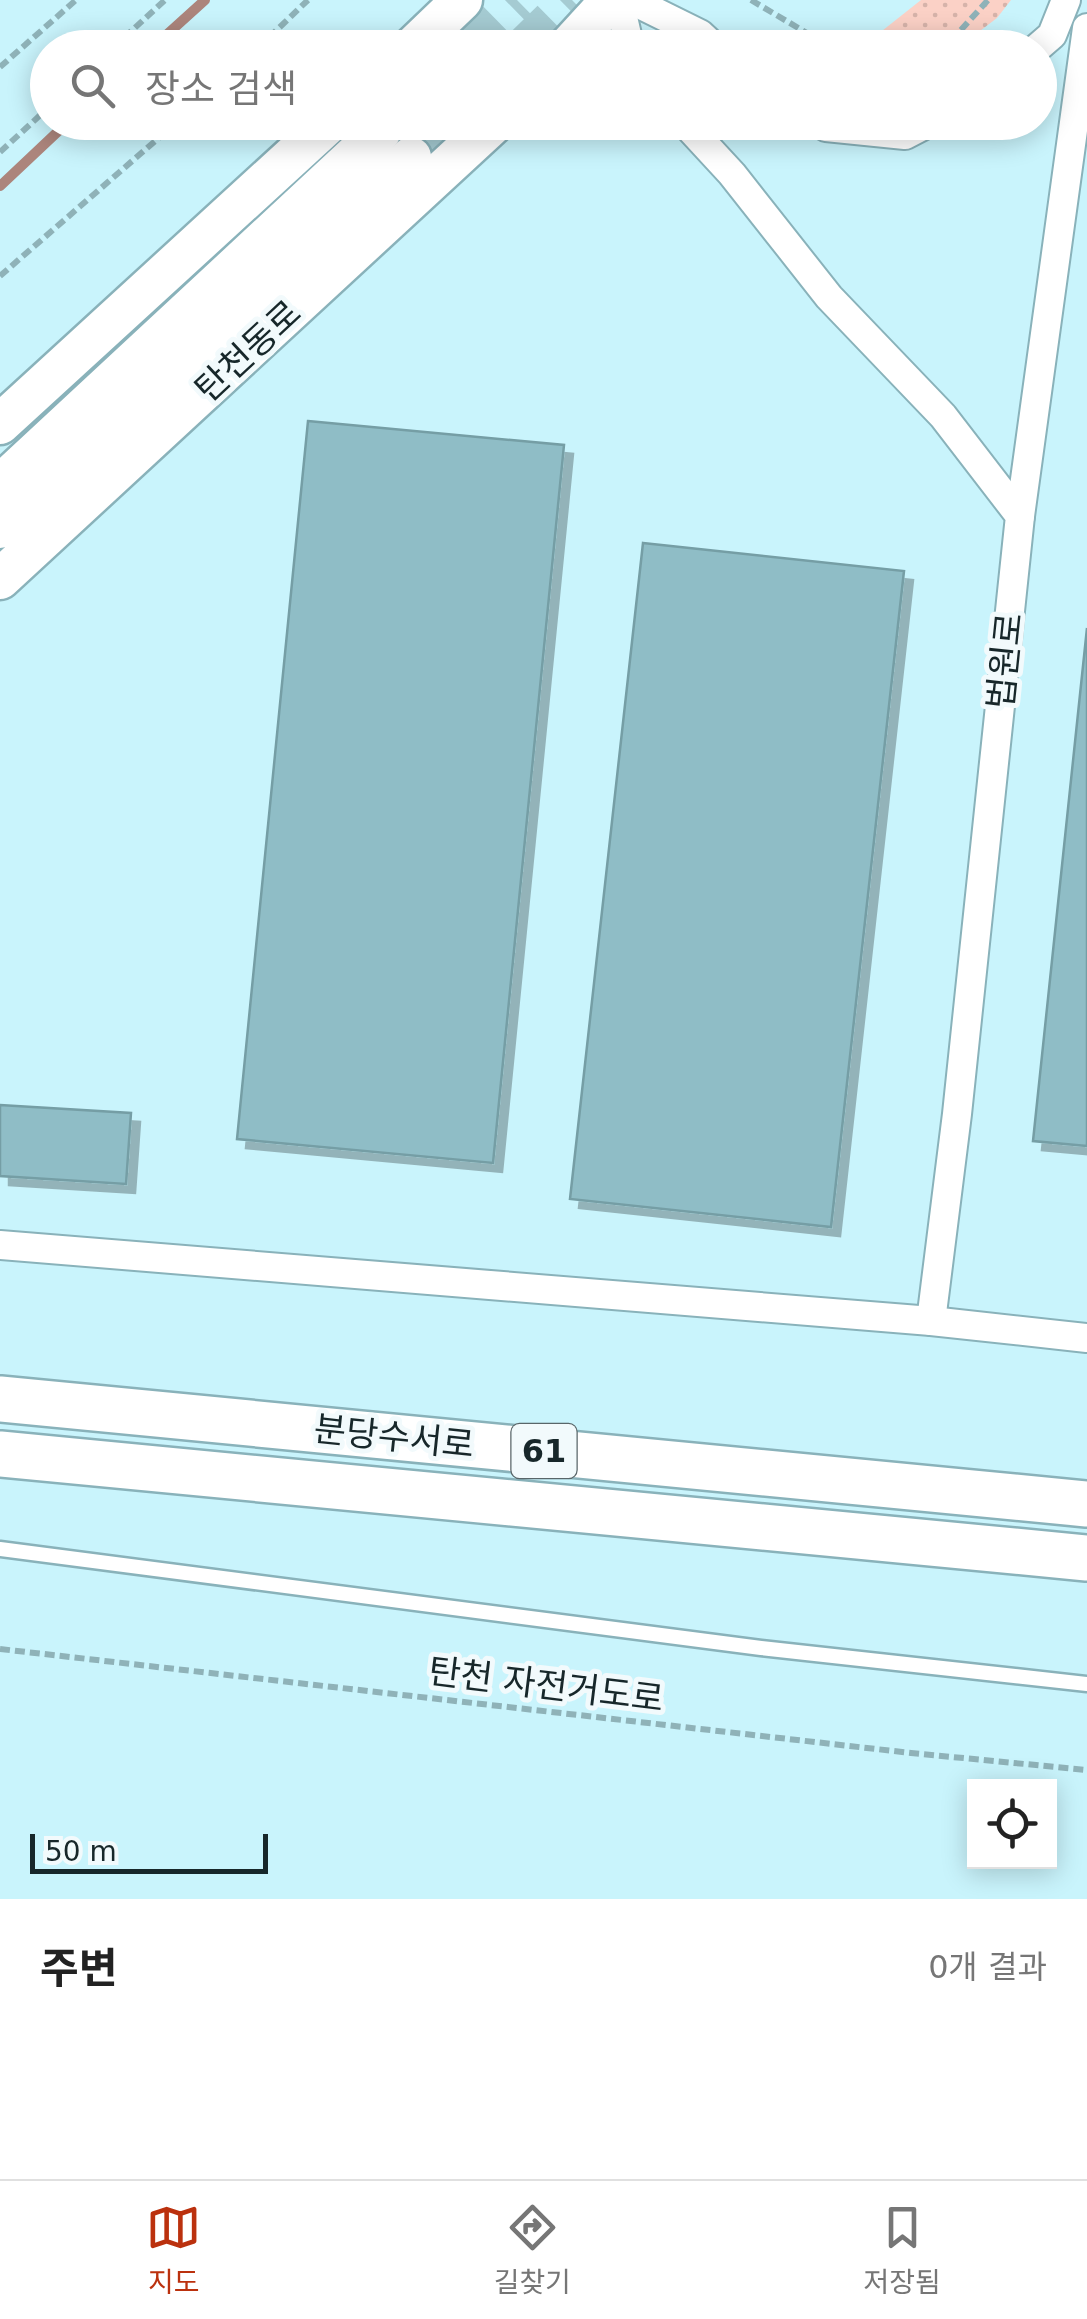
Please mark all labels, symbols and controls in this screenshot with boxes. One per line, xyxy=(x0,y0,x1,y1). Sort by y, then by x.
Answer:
search box xyxy=(30,30,1057,140)
icon: search xyxy=(65,58,120,113)
text: 장소 검색 xyxy=(145,67,297,111)
street label: 탄천동로 xyxy=(187,292,309,410)
street label: 법원로 xyxy=(980,611,1030,711)
street label: 분당수서로 xyxy=(312,1409,476,1465)
road number: 61 xyxy=(512,1424,576,1478)
street label: 탄천 자전거도로 xyxy=(426,1651,666,1719)
map controls xyxy=(967,1779,1057,1869)
button: locate xyxy=(967,1779,1057,1869)
scale bar xyxy=(30,1829,268,1874)
text: 50 m xyxy=(45,1835,117,1868)
text: 주변 xyxy=(40,1944,117,1993)
text: 0개 결과 xyxy=(928,1948,1047,1986)
tab: 지도 xyxy=(146,2200,201,2300)
tab: 길찾기 xyxy=(494,2200,571,2300)
tab: 저장됨 xyxy=(863,2200,941,2300)

